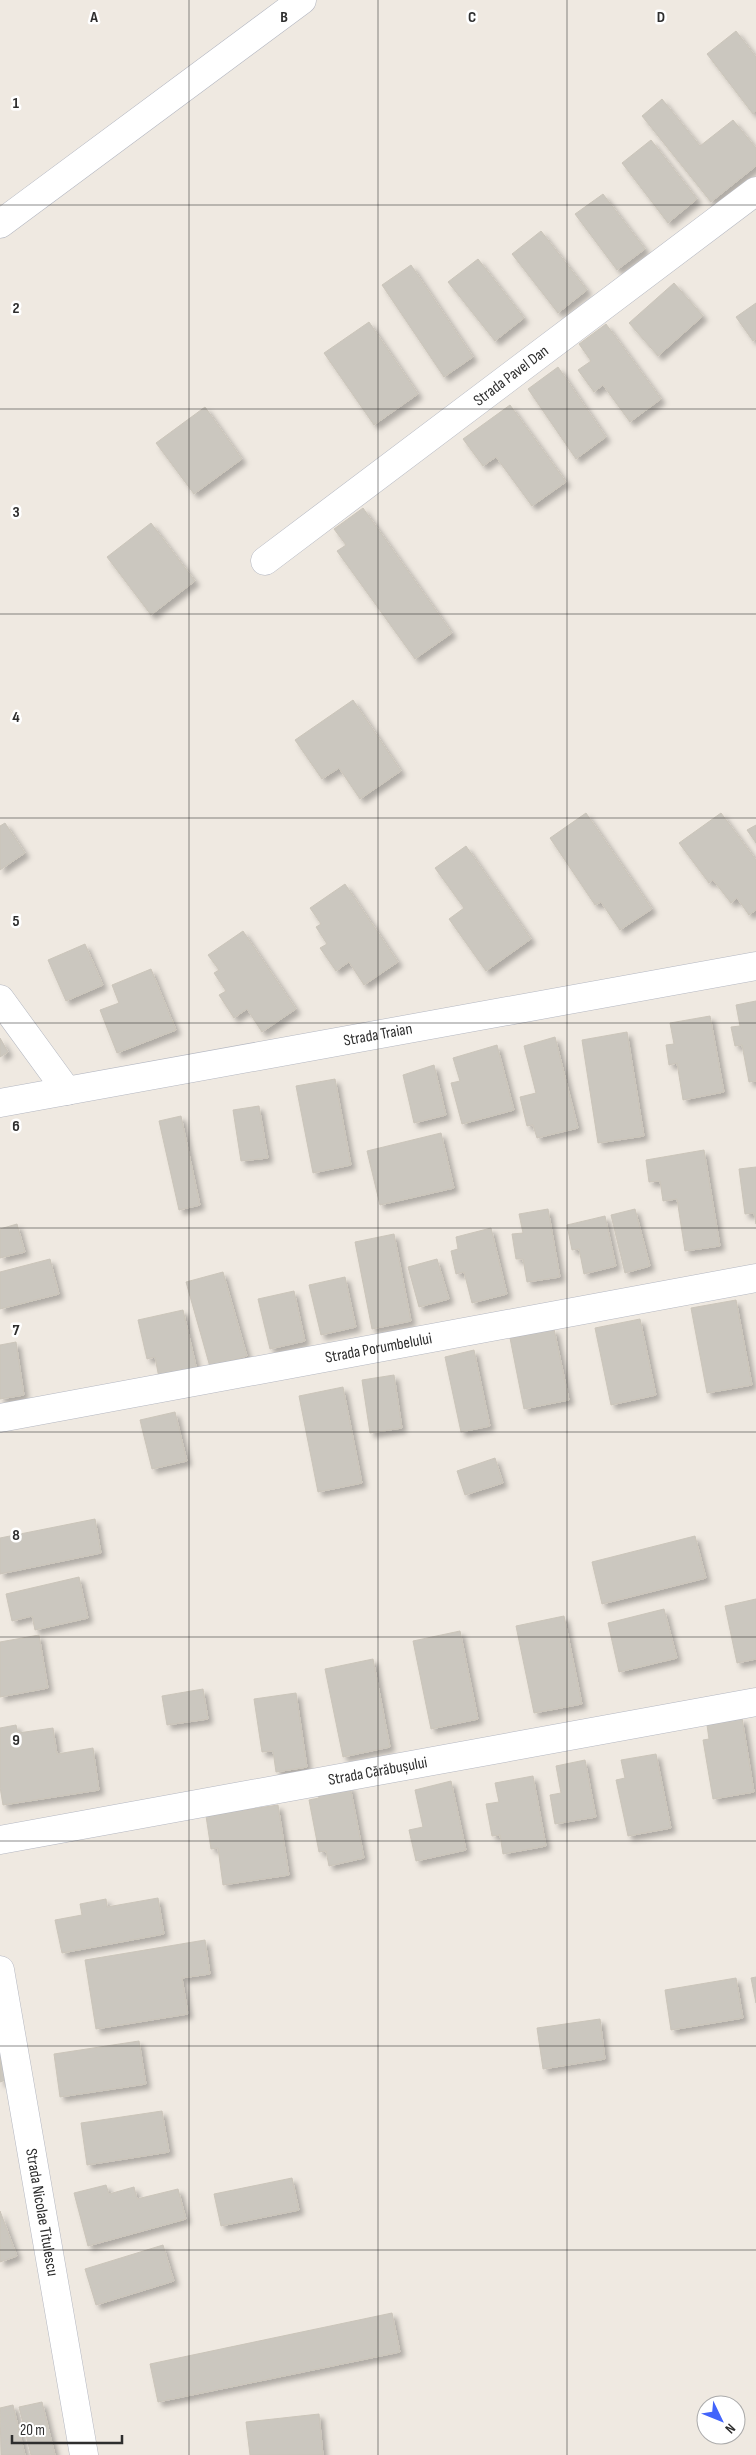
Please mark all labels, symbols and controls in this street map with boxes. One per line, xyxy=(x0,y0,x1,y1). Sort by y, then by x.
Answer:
text: A xyxy=(89,8,98,27)
text: B xyxy=(280,8,288,27)
text: C xyxy=(468,8,476,27)
text: D xyxy=(657,8,665,27)
text: 1 xyxy=(13,94,20,113)
text: 2 xyxy=(12,299,20,318)
street label: Strada Pavel Dan xyxy=(470,341,552,410)
text: 3 xyxy=(12,503,20,522)
text: 4 xyxy=(12,708,20,727)
text: 5 xyxy=(12,912,20,931)
street label: Strada Traian xyxy=(342,1019,414,1050)
text: 6 xyxy=(12,1117,20,1136)
text: 7 xyxy=(13,1321,20,1340)
street label: Strada Porumbelului xyxy=(324,1329,433,1367)
text: 8 xyxy=(12,1526,20,1545)
text: 9 xyxy=(12,1731,20,1750)
street label: Strada Cărăbușului xyxy=(327,1753,429,1789)
street label: Strada Nicolae Titulescu xyxy=(22,2147,62,2278)
north arrow xyxy=(696,2395,746,2445)
scale bar xyxy=(12,2412,122,2444)
text: N xyxy=(721,2420,739,2437)
text: 20 m xyxy=(20,2421,45,2440)

